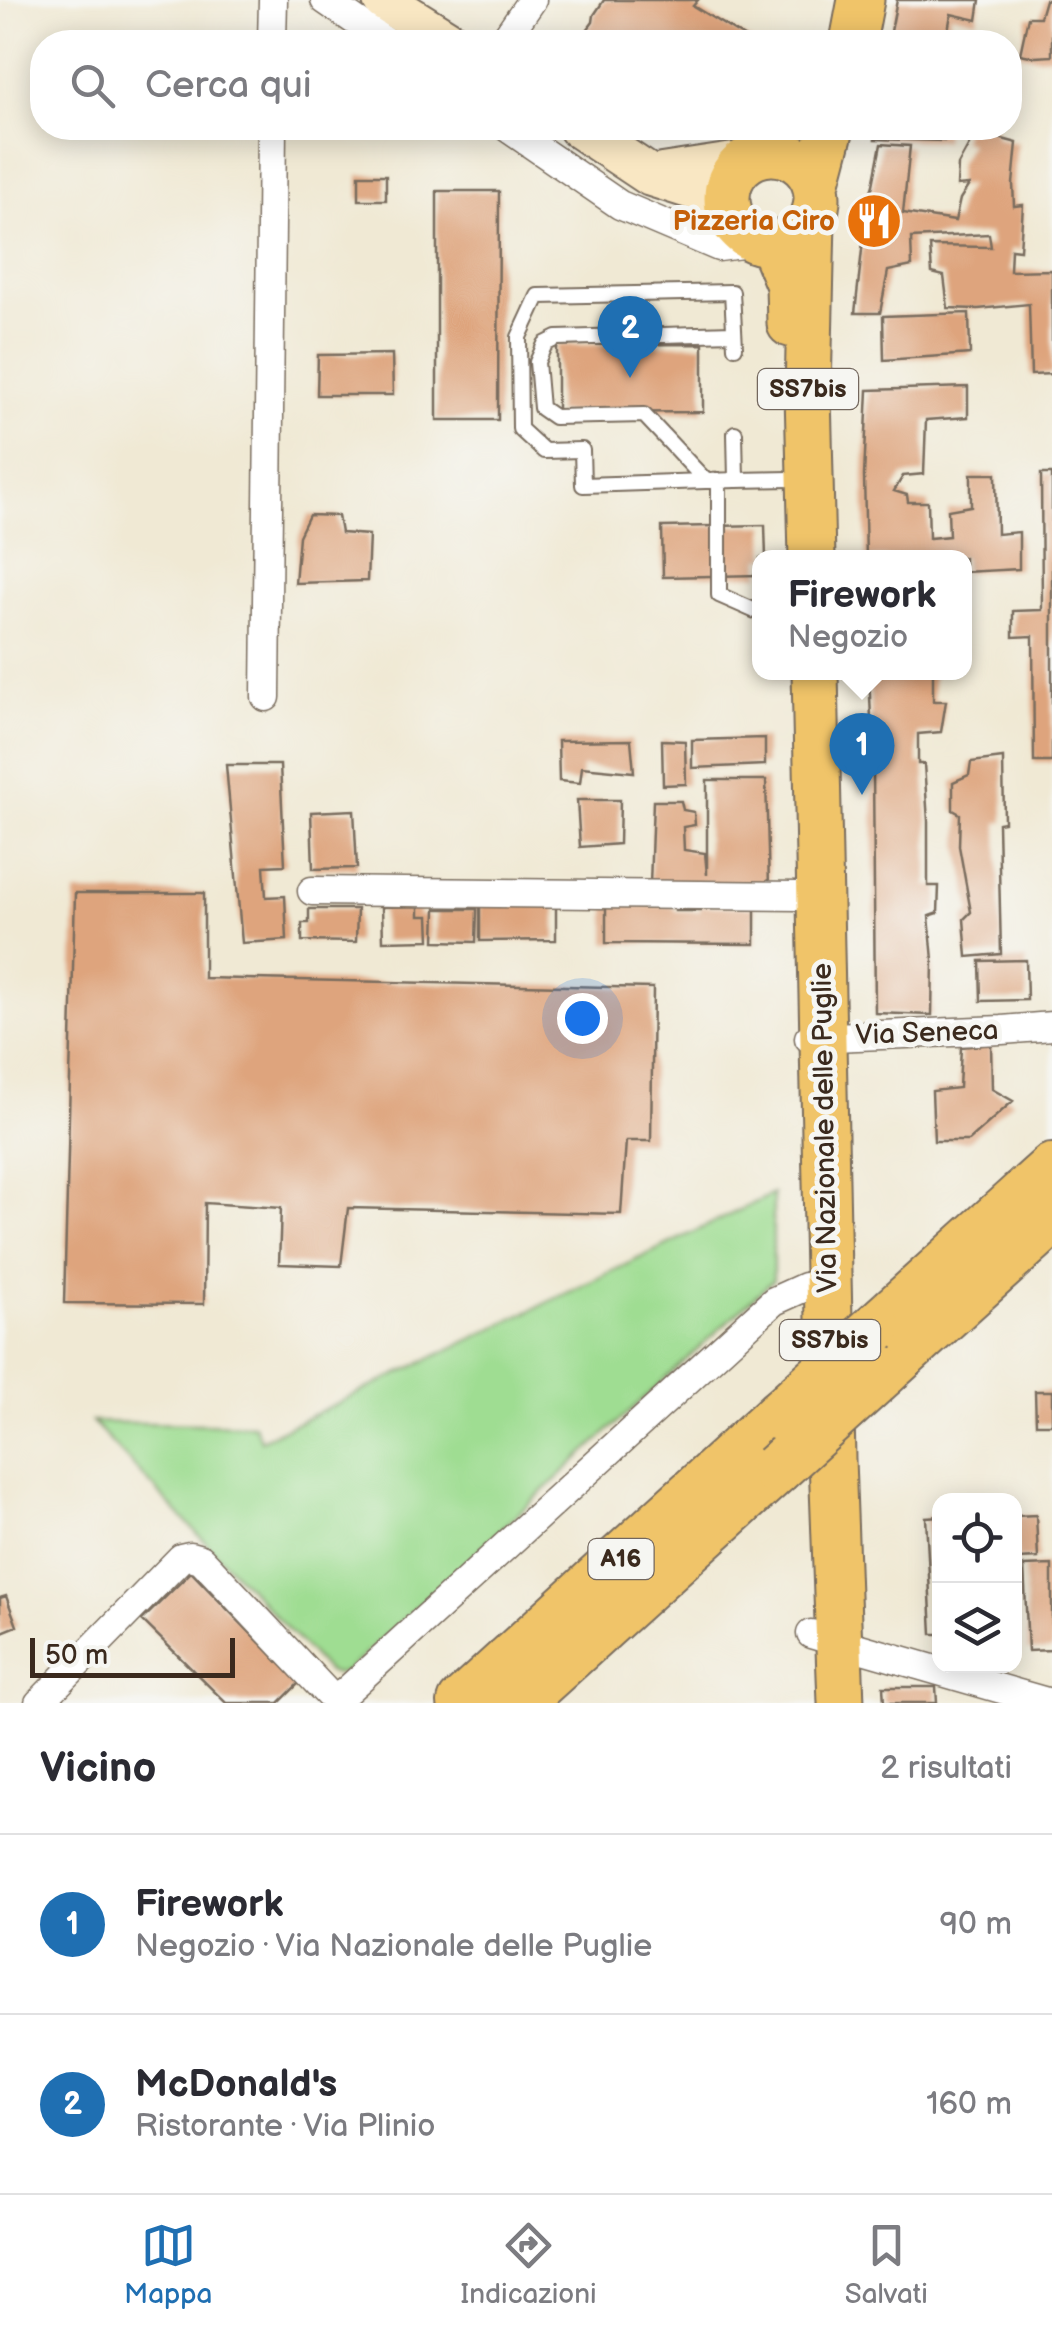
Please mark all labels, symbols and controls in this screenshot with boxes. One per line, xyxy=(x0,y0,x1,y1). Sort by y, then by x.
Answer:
search box xyxy=(30,30,1022,140)
icon: search xyxy=(65,58,120,113)
text: Cerca qui xyxy=(145,63,312,108)
restaurant icon: Pizzeria Ciro xyxy=(844,191,904,251)
place label: Pizzeria Ciro xyxy=(673,205,835,238)
pin: 2 xyxy=(598,296,662,378)
road number: SS7bis xyxy=(758,369,858,409)
popup xyxy=(752,550,972,680)
text: Firework xyxy=(788,573,936,618)
text: Negozio xyxy=(788,618,908,657)
pin: 1 xyxy=(830,712,894,795)
street label: Via Nazionale delle Puglie xyxy=(806,963,844,1293)
your location xyxy=(557,993,608,1044)
street label: Via Seneca xyxy=(855,1014,999,1052)
road number: SS7bis xyxy=(780,1320,880,1360)
map controls xyxy=(932,1493,1022,1673)
button: locate xyxy=(932,1493,1022,1583)
road number: A16 xyxy=(588,1539,654,1579)
button: layers xyxy=(932,1583,1022,1673)
scale bar xyxy=(30,1633,235,1678)
text: 50 m xyxy=(45,1639,108,1672)
text: Vicino xyxy=(40,1743,156,1794)
text: 2 risultati xyxy=(880,1749,1012,1788)
text: Firework xyxy=(135,1882,283,1927)
text: 1 xyxy=(66,1905,79,1944)
text: 90 m xyxy=(940,1905,1012,1944)
text: Negozio · Via Nazionale delle Puglie xyxy=(135,1927,652,1966)
text: McDonald's xyxy=(135,2062,337,2107)
text: 2 xyxy=(63,2085,82,2124)
text: 160 m xyxy=(926,2085,1012,2124)
text: Ristorante · Via Plinio xyxy=(135,2107,435,2146)
tab: Mappa xyxy=(124,2218,212,2311)
tab: Indicazioni xyxy=(461,2218,597,2311)
tab: Salvati xyxy=(845,2218,928,2311)

